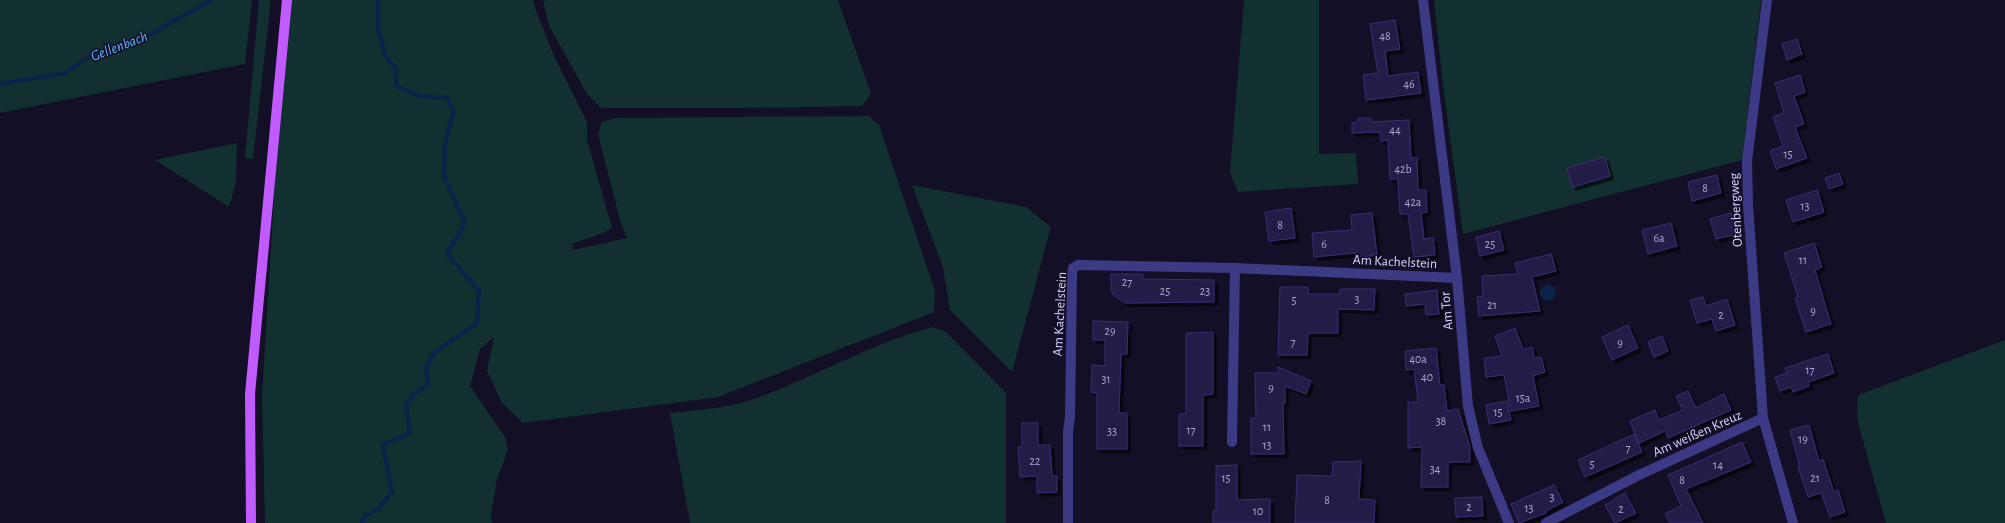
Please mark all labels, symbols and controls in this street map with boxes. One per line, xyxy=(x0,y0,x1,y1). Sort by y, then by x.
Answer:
water label: Gellenbach xyxy=(89,29,150,64)
house number: 48 xyxy=(1379,30,1391,42)
house number: 46 xyxy=(1403,78,1415,90)
house number: 44 xyxy=(1389,124,1401,136)
house number: 15 xyxy=(1783,148,1793,160)
house number: 42b xyxy=(1394,163,1412,175)
street label: Otenbergweg xyxy=(1727,172,1745,247)
house number: 8 xyxy=(1702,182,1708,194)
house number: 42a xyxy=(1405,196,1422,208)
house number: 13 xyxy=(1800,200,1810,212)
house number: 8 xyxy=(1277,219,1283,231)
house number: 6a xyxy=(1653,232,1665,244)
house number: 6 xyxy=(1321,238,1327,250)
house number: 25 xyxy=(1485,238,1495,250)
street label: Am Kachelstein xyxy=(1352,253,1438,271)
house number: 11 xyxy=(1799,254,1807,266)
street label: Am Kachelstein xyxy=(1051,271,1069,357)
house number: 27 xyxy=(1122,276,1132,288)
house number: 25 xyxy=(1160,285,1170,297)
house number: 23 xyxy=(1200,285,1210,297)
street label: Am Tor xyxy=(1438,291,1456,331)
house number: 3 xyxy=(1355,293,1360,305)
house number: 5 xyxy=(1291,294,1297,306)
house number: 21 xyxy=(1487,299,1497,311)
house number: 9 xyxy=(1810,305,1816,317)
house number: 2 xyxy=(1718,309,1724,321)
house number: 29 xyxy=(1104,325,1116,337)
house number: 7 xyxy=(1290,336,1296,348)
house number: 9 xyxy=(1617,337,1623,349)
house number: 40a xyxy=(1409,353,1427,365)
house number: 17 xyxy=(1805,364,1815,376)
house number: 40 xyxy=(1421,371,1433,383)
house number: 31 xyxy=(1101,373,1111,385)
house number: 9 xyxy=(1268,382,1274,394)
house number: 15a xyxy=(1516,392,1531,404)
house number: 15 xyxy=(1493,406,1503,418)
street label: Am weißen Kreuz xyxy=(1651,408,1744,460)
house number: 38 xyxy=(1436,415,1447,427)
house number: 11 xyxy=(1263,421,1271,433)
house number: 17 xyxy=(1186,424,1196,436)
house number: 33 xyxy=(1107,425,1117,437)
house number: 19 xyxy=(1798,433,1808,445)
house number: 13 xyxy=(1262,439,1272,451)
house number: 7 xyxy=(1625,442,1631,454)
house number: 22 xyxy=(1030,455,1041,467)
house number: 5 xyxy=(1589,458,1595,470)
house number: 14 xyxy=(1713,459,1723,471)
house number: 34 xyxy=(1430,463,1441,475)
house number: 15 xyxy=(1221,472,1231,484)
house number: 21 xyxy=(1810,472,1820,484)
house number: 8 xyxy=(1679,474,1685,486)
house number: 3 xyxy=(1550,491,1555,503)
house number: 8 xyxy=(1324,494,1330,506)
house number: 2 xyxy=(1466,501,1472,513)
house number: 13 xyxy=(1524,502,1534,514)
house number: 2 xyxy=(1618,503,1624,515)
house number: 10 xyxy=(1253,505,1263,517)

